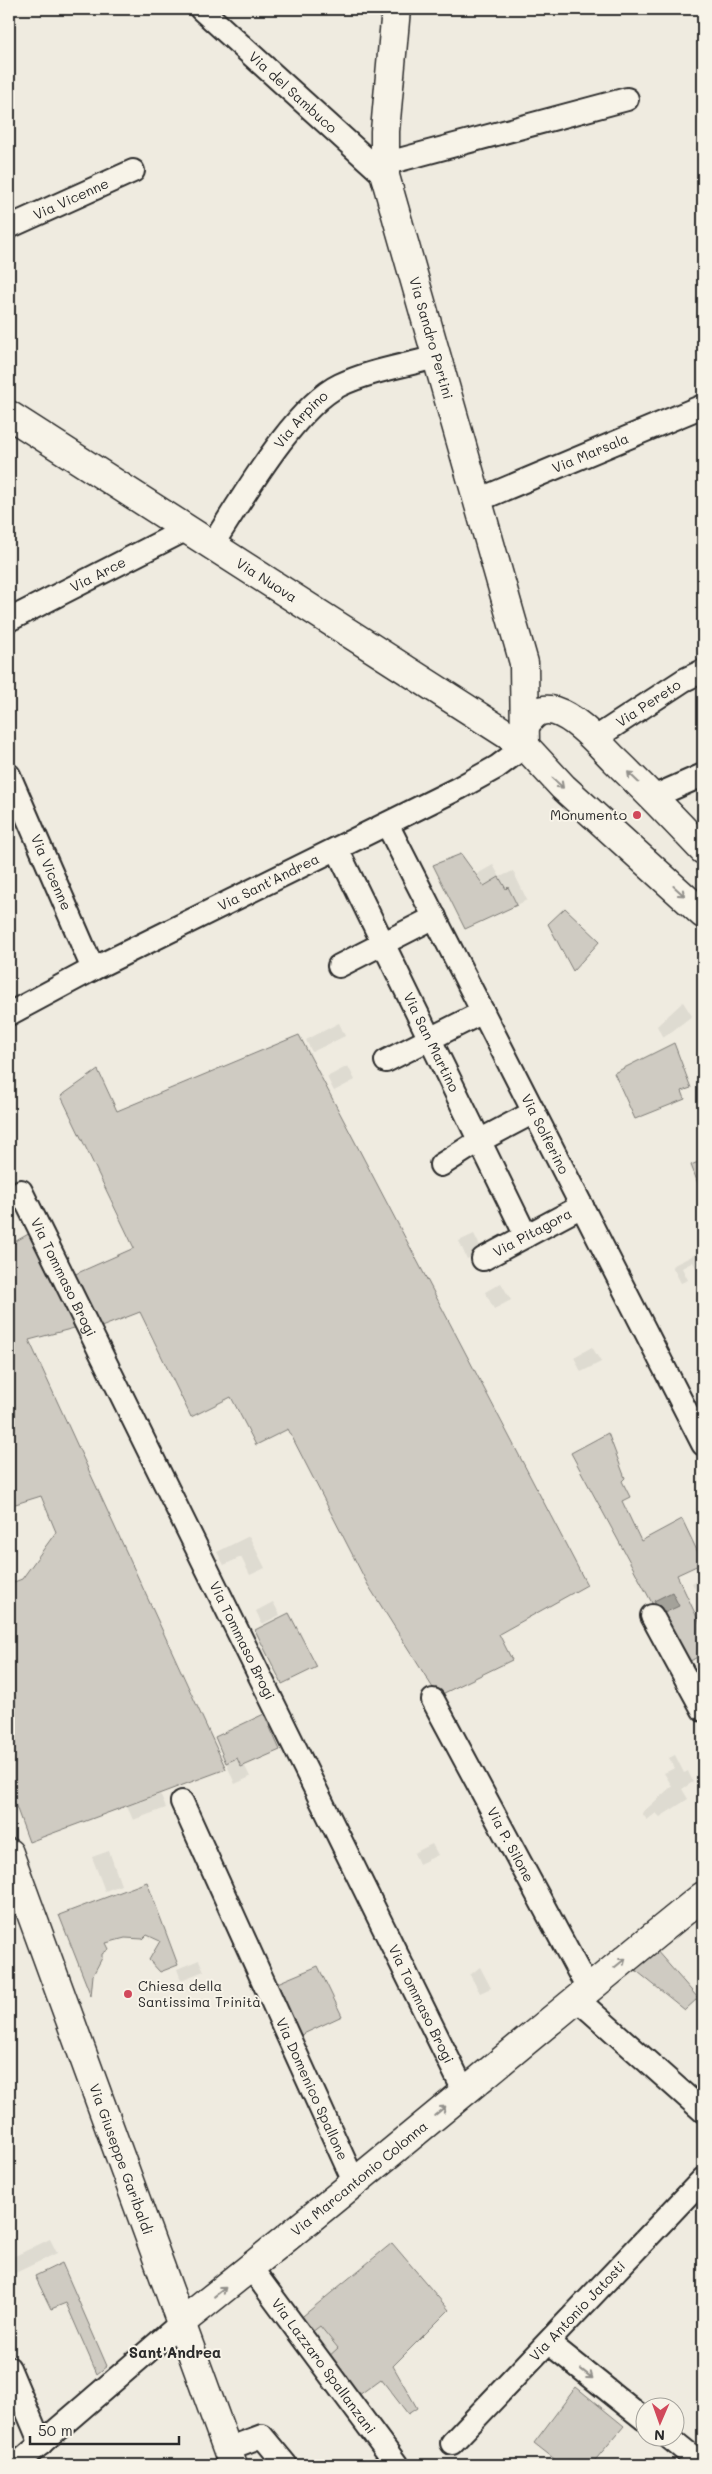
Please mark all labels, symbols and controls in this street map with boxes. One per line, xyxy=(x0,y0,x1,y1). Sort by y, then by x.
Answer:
street label: Via del Sambuco xyxy=(245,47,341,137)
street label: Via Vicenne xyxy=(30,173,112,224)
street label: Via Sandro Pertini xyxy=(405,274,458,401)
street label: Via Arpino xyxy=(269,386,331,452)
street label: Via Marsala xyxy=(549,428,631,477)
street label: Via Arce xyxy=(67,552,129,596)
street label: Via Nuova xyxy=(233,553,301,606)
street label: Via Pereto xyxy=(612,675,684,731)
one-way arrow xyxy=(626,771,639,783)
one-way arrow xyxy=(552,777,564,789)
place label: Monumento xyxy=(550,805,627,824)
marker: Monumento xyxy=(631,809,643,821)
street label: Via Vicenne xyxy=(27,831,76,913)
street label: Via Sant'Andrea xyxy=(214,849,322,915)
one-way arrow xyxy=(672,885,685,897)
street label: Via San Martino xyxy=(399,989,464,1095)
street label: Via Solferino xyxy=(517,1090,574,1177)
street label: Via Pitagora xyxy=(490,1203,575,1261)
street label: Via Tommaso Brogi xyxy=(27,1214,101,1339)
street label: Via Tommaso Brogi xyxy=(206,1578,280,1703)
street label: Via P. Silone xyxy=(483,1803,539,1885)
street label: Via Tommaso Brogi xyxy=(384,1941,459,2066)
one-way arrow xyxy=(613,1958,626,1969)
place label: Chiesa della Santissima Trinità xyxy=(138,1976,261,2011)
marker: Chiesa della Santissima Trinità xyxy=(122,1988,134,2000)
street label: Via Domenico Spallone xyxy=(272,2014,353,2163)
street label: Via Giuseppe Garibaldi xyxy=(85,2081,158,2237)
one-way arrow xyxy=(433,2106,446,2117)
street label: Via Marcantonio Colonna xyxy=(286,2116,431,2240)
street label: Via Antonio Jatosti xyxy=(525,2257,629,2365)
one-way arrow xyxy=(213,2287,226,2298)
street label: Via Lazzaro Spallanzani xyxy=(268,2294,381,2437)
district label: Sant'Andrea xyxy=(129,2342,221,2362)
one-way arrow xyxy=(580,2368,593,2379)
north arrow xyxy=(634,2396,684,2446)
scale bar xyxy=(30,2414,179,2446)
text: 50 m xyxy=(38,2420,73,2440)
text: N xyxy=(654,2426,665,2445)

